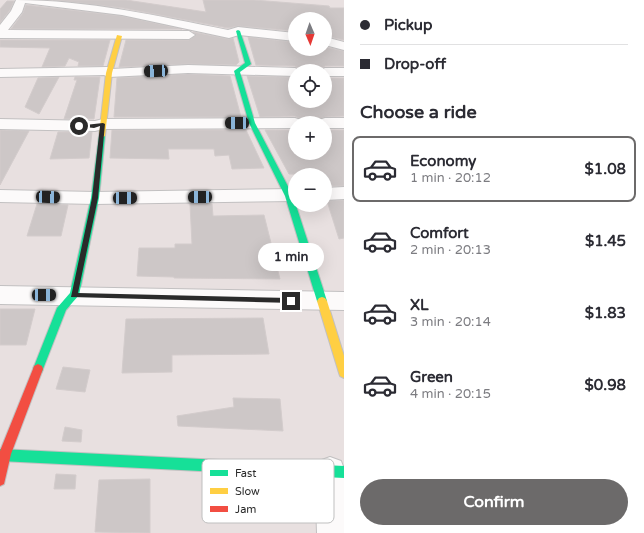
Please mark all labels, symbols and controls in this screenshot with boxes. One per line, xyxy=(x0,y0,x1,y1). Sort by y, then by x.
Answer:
north arrow xyxy=(288,12,332,56)
map controls xyxy=(288,12,332,212)
text: Pickup xyxy=(384,16,432,34)
text: Drop-off xyxy=(384,55,446,73)
car xyxy=(144,64,168,78)
button: locate xyxy=(288,64,332,108)
text: Choose a ride xyxy=(360,101,477,123)
button: + xyxy=(288,116,332,160)
route start xyxy=(70,117,88,135)
car xyxy=(225,117,249,129)
icon: car xyxy=(362,151,398,187)
text: Economy xyxy=(410,152,476,170)
text: $1.08 xyxy=(585,160,626,178)
button: − xyxy=(288,168,332,212)
text: 1 min · 20:12 xyxy=(410,170,491,186)
car xyxy=(36,191,60,203)
car xyxy=(188,191,212,203)
car xyxy=(113,192,137,204)
icon: car xyxy=(362,223,398,259)
text: Comfort xyxy=(410,224,469,242)
text: $1.45 xyxy=(585,232,626,250)
text: 2 min · 20:13 xyxy=(410,242,491,258)
callout: 1 min xyxy=(258,243,324,271)
text: 1 min xyxy=(274,249,308,265)
car xyxy=(32,289,56,301)
route end xyxy=(282,292,300,310)
icon: car xyxy=(362,295,398,331)
text: XL xyxy=(410,296,429,314)
text: $1.83 xyxy=(585,304,626,322)
text: 3 min · 20:14 xyxy=(410,314,491,330)
icon: car xyxy=(362,367,398,403)
text: Green xyxy=(410,368,453,386)
text: $0.98 xyxy=(585,376,626,394)
text: 4 min · 20:15 xyxy=(410,386,491,402)
legend xyxy=(202,459,334,523)
text: Fast xyxy=(235,467,256,480)
button: Confirm xyxy=(360,479,628,525)
text: Slow xyxy=(235,485,260,498)
text: Jam xyxy=(235,503,256,516)

